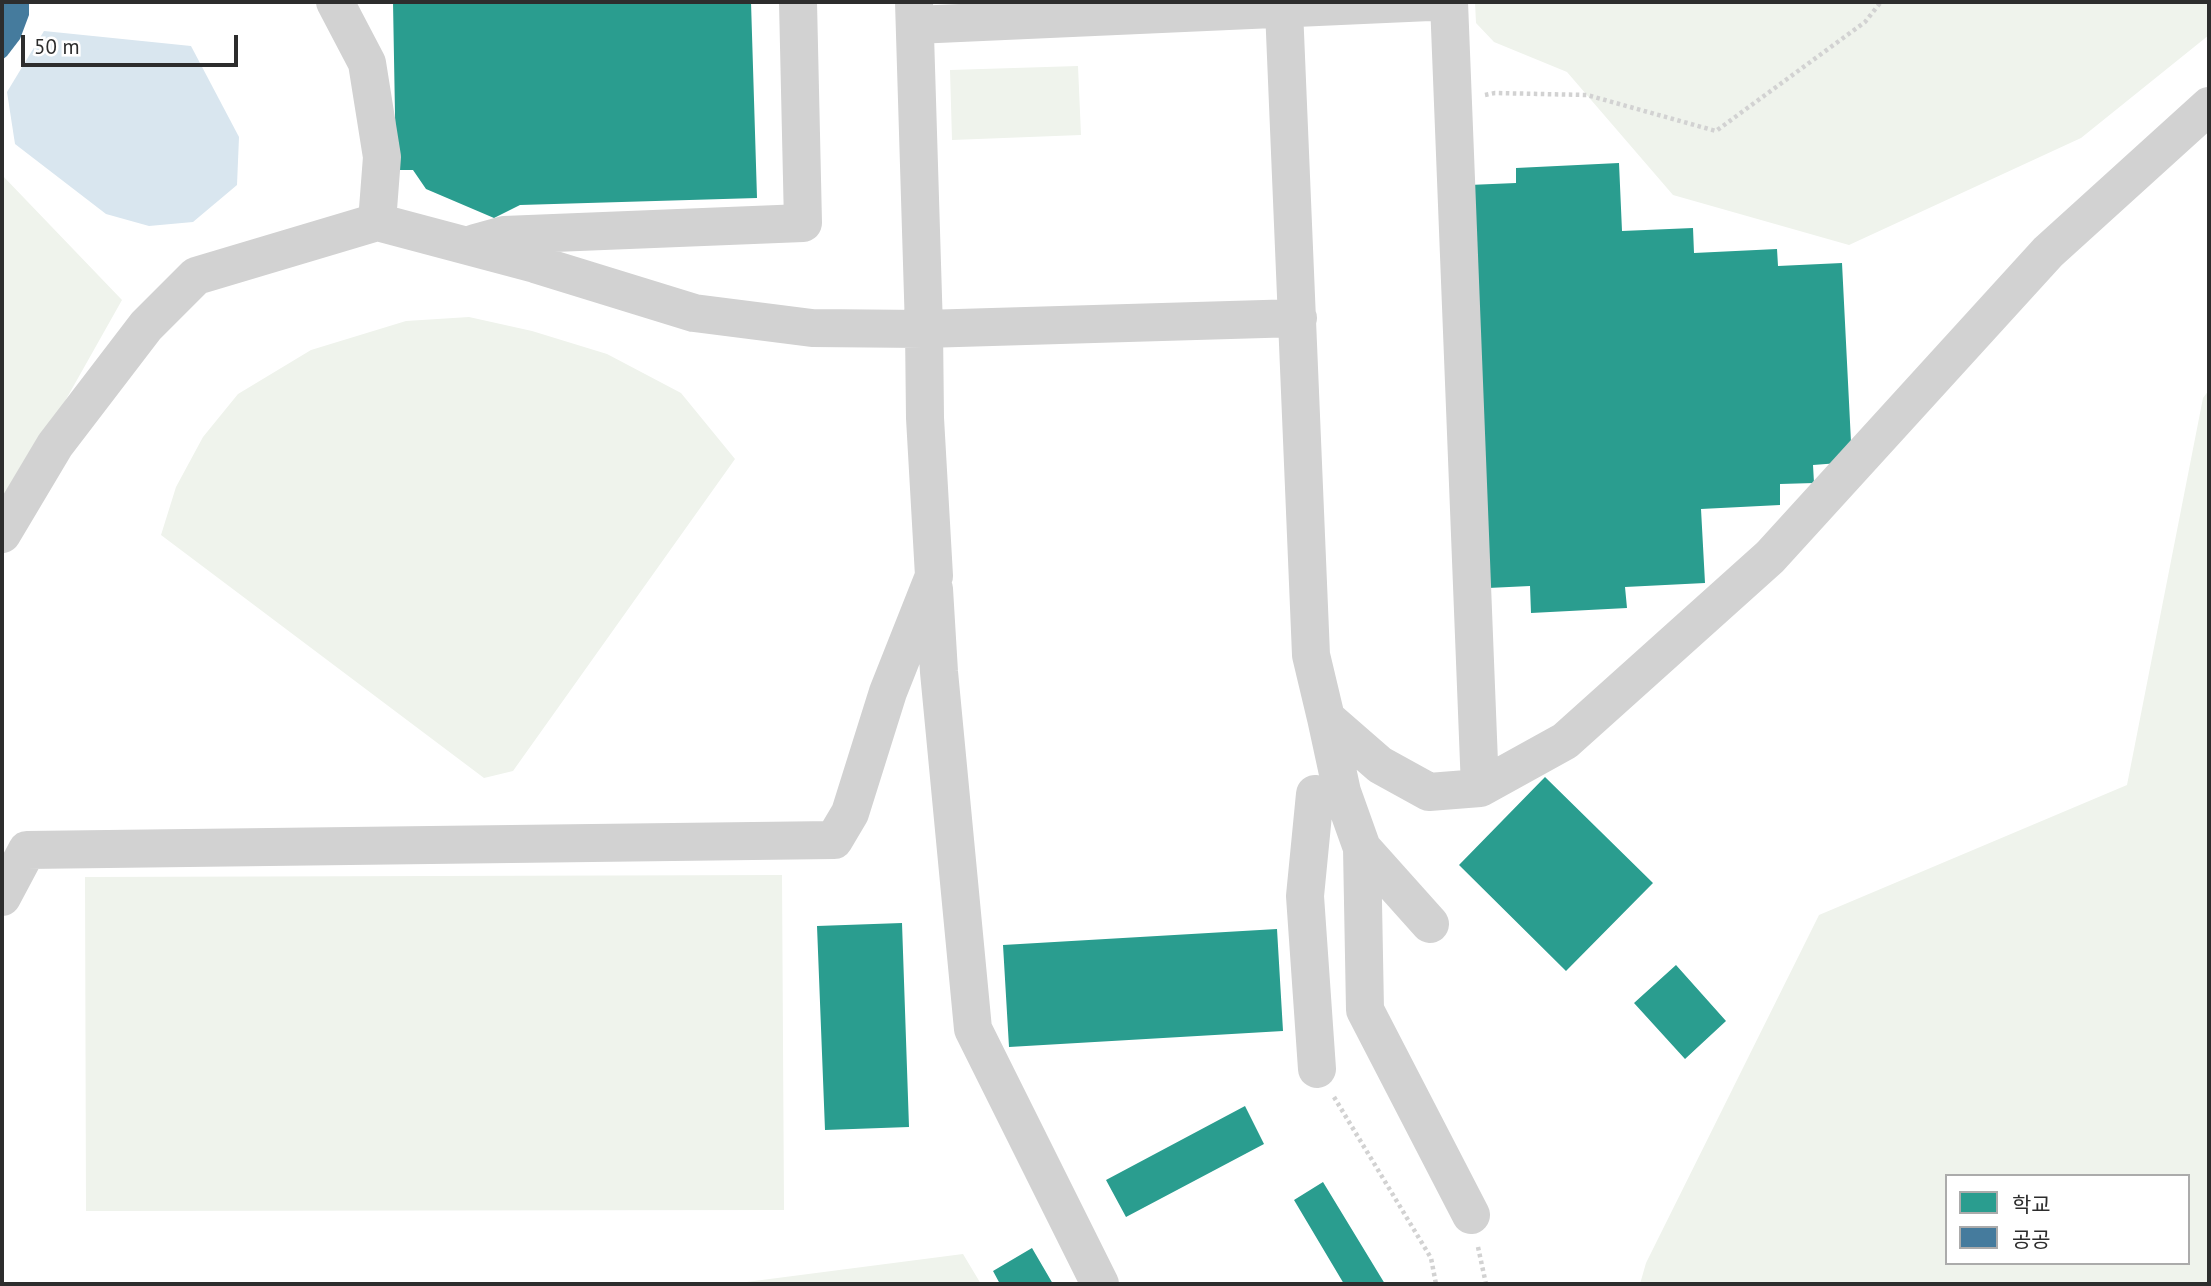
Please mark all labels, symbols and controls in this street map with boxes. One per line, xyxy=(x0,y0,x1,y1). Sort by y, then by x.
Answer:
scale bar xyxy=(24,21,242,65)
text: 50 m xyxy=(34,33,80,60)
legend xyxy=(1945,1174,2190,1265)
text: 학교 xyxy=(2012,1191,2051,1218)
text: 공공 xyxy=(2012,1226,2051,1253)

